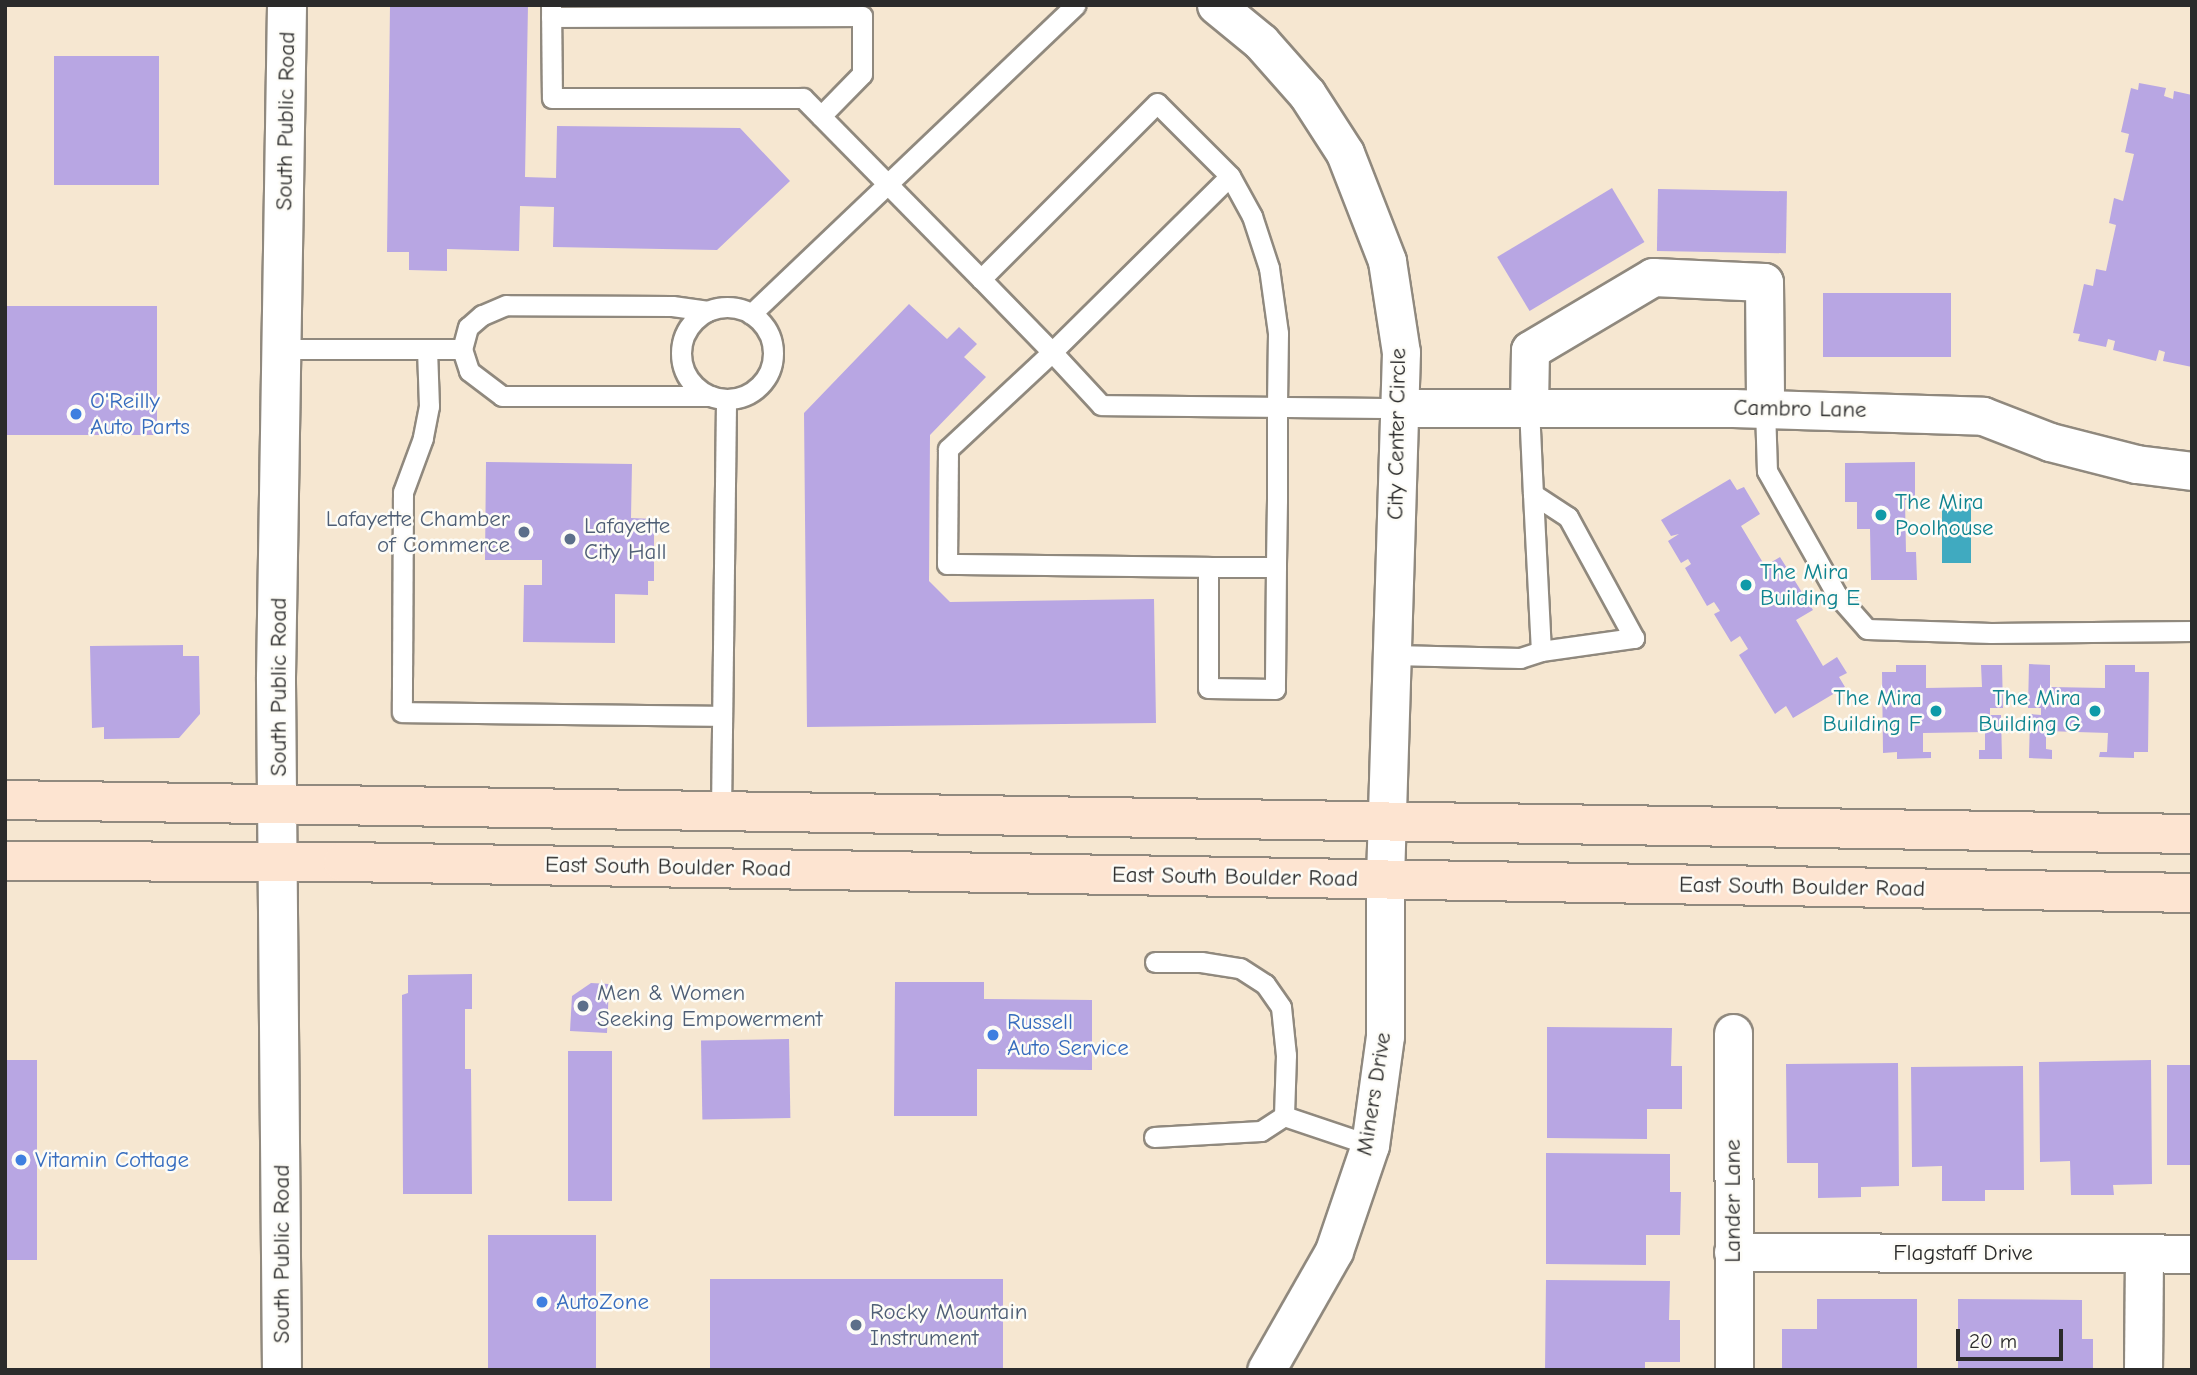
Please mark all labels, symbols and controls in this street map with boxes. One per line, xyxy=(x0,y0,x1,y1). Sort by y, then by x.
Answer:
street label: South Public Road xyxy=(271,31,301,211)
street label: City Center Circle xyxy=(1382,348,1412,520)
place label: O'Reilly Auto Parts xyxy=(90,387,190,441)
street label: Cambro Lane xyxy=(1733,394,1867,424)
marker: O'Reilly Auto Parts xyxy=(68,406,84,422)
place label: The Mira Poolhouse xyxy=(1895,488,1994,542)
place label: Lafayette Chamber of Commerce xyxy=(326,505,510,559)
marker: The Mira Poolhouse xyxy=(1873,507,1889,523)
place label: Lafayette City Hall xyxy=(584,512,670,566)
marker: Lafayette Chamber of Commerce xyxy=(516,524,532,540)
marker: Lafayette City Hall xyxy=(562,531,578,547)
place label: The Mira Building E xyxy=(1760,558,1860,612)
marker: The Mira Building E xyxy=(1738,577,1754,593)
street label: South Public Road xyxy=(265,598,293,776)
place label: The Mira Building F xyxy=(1822,684,1922,738)
place label: The Mira Building G xyxy=(1978,684,2081,738)
marker: The Mira Building F xyxy=(1928,703,1944,719)
marker: The Mira Building G xyxy=(2087,703,2103,719)
street label: East South Boulder Road xyxy=(545,851,791,883)
street label: East South Boulder Road xyxy=(1112,861,1358,893)
street label: East South Boulder Road xyxy=(1679,871,1925,903)
place label: Men & Women Seeking Empowerment xyxy=(597,979,823,1033)
marker: Men & Women Seeking Empowerment xyxy=(575,998,591,1014)
place label: Russell Auto Service xyxy=(1007,1008,1129,1062)
marker: Russell Auto Service xyxy=(985,1027,1001,1043)
street label: Miners Drive xyxy=(1351,1030,1397,1158)
street label: Lander Lane xyxy=(1719,1139,1747,1263)
place label: Vitamin Cottage xyxy=(35,1146,189,1174)
marker: Vitamin Cottage xyxy=(13,1152,29,1168)
street label: South Public Road xyxy=(268,1165,296,1343)
street label: Flagstaff Drive xyxy=(1893,1239,2033,1267)
place label: AutoZone xyxy=(556,1288,649,1316)
marker: AutoZone xyxy=(534,1294,550,1310)
place label: Rocky Mountain Instrument xyxy=(870,1298,1027,1352)
scale bar xyxy=(1959,1316,2066,1360)
marker: Rocky Mountain Instrument xyxy=(848,1317,864,1333)
text: 20 m xyxy=(1969,1329,2017,1353)

